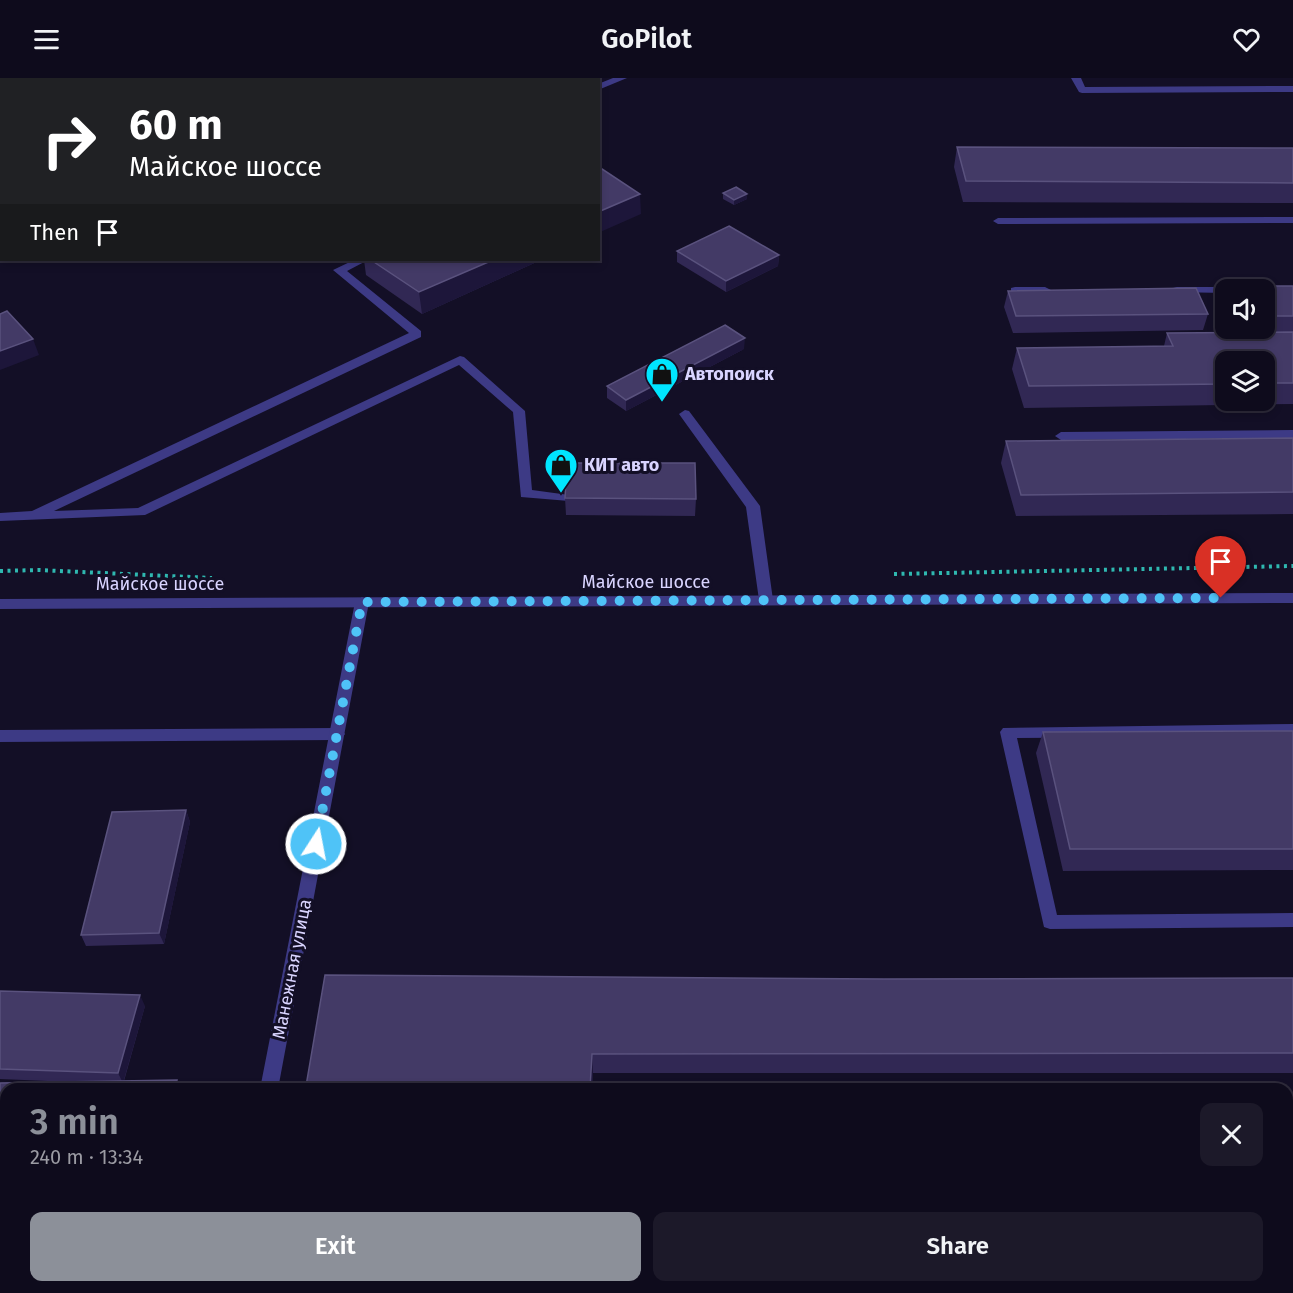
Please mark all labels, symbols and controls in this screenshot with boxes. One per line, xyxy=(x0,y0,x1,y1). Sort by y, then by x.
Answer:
icon: menu xyxy=(30,23,63,56)
text: GoPilot xyxy=(601,23,692,55)
icon: heart xyxy=(1230,23,1263,56)
text: 60 m xyxy=(129,100,223,150)
icon: right xyxy=(30,102,108,180)
text: Майское шоссе xyxy=(129,151,322,183)
icon: arrive xyxy=(91,216,124,249)
text: Then xyxy=(30,219,79,246)
map controls xyxy=(1215,279,1275,411)
button: sound xyxy=(1215,279,1275,339)
button: layers xyxy=(1215,351,1275,411)
shop icon: Автопоиск xyxy=(644,356,680,403)
place label: Автопоиск xyxy=(684,363,774,385)
shop icon: КИТ авто xyxy=(543,447,579,494)
place label: КИТ авто xyxy=(584,454,659,476)
pin xyxy=(1195,536,1246,598)
icon: arrive xyxy=(1204,545,1237,578)
street label: Майское шоссе xyxy=(582,571,710,593)
street label: Майское шоссе xyxy=(96,573,224,595)
position arrow xyxy=(284,812,348,876)
street label: Манежная улица xyxy=(268,897,316,1041)
text: 3 min xyxy=(30,1100,119,1144)
button: close xyxy=(1200,1103,1263,1166)
text: 240 m · 13:34 xyxy=(30,1145,143,1169)
button: Exit xyxy=(30,1212,641,1281)
button: Share xyxy=(653,1212,1263,1281)

